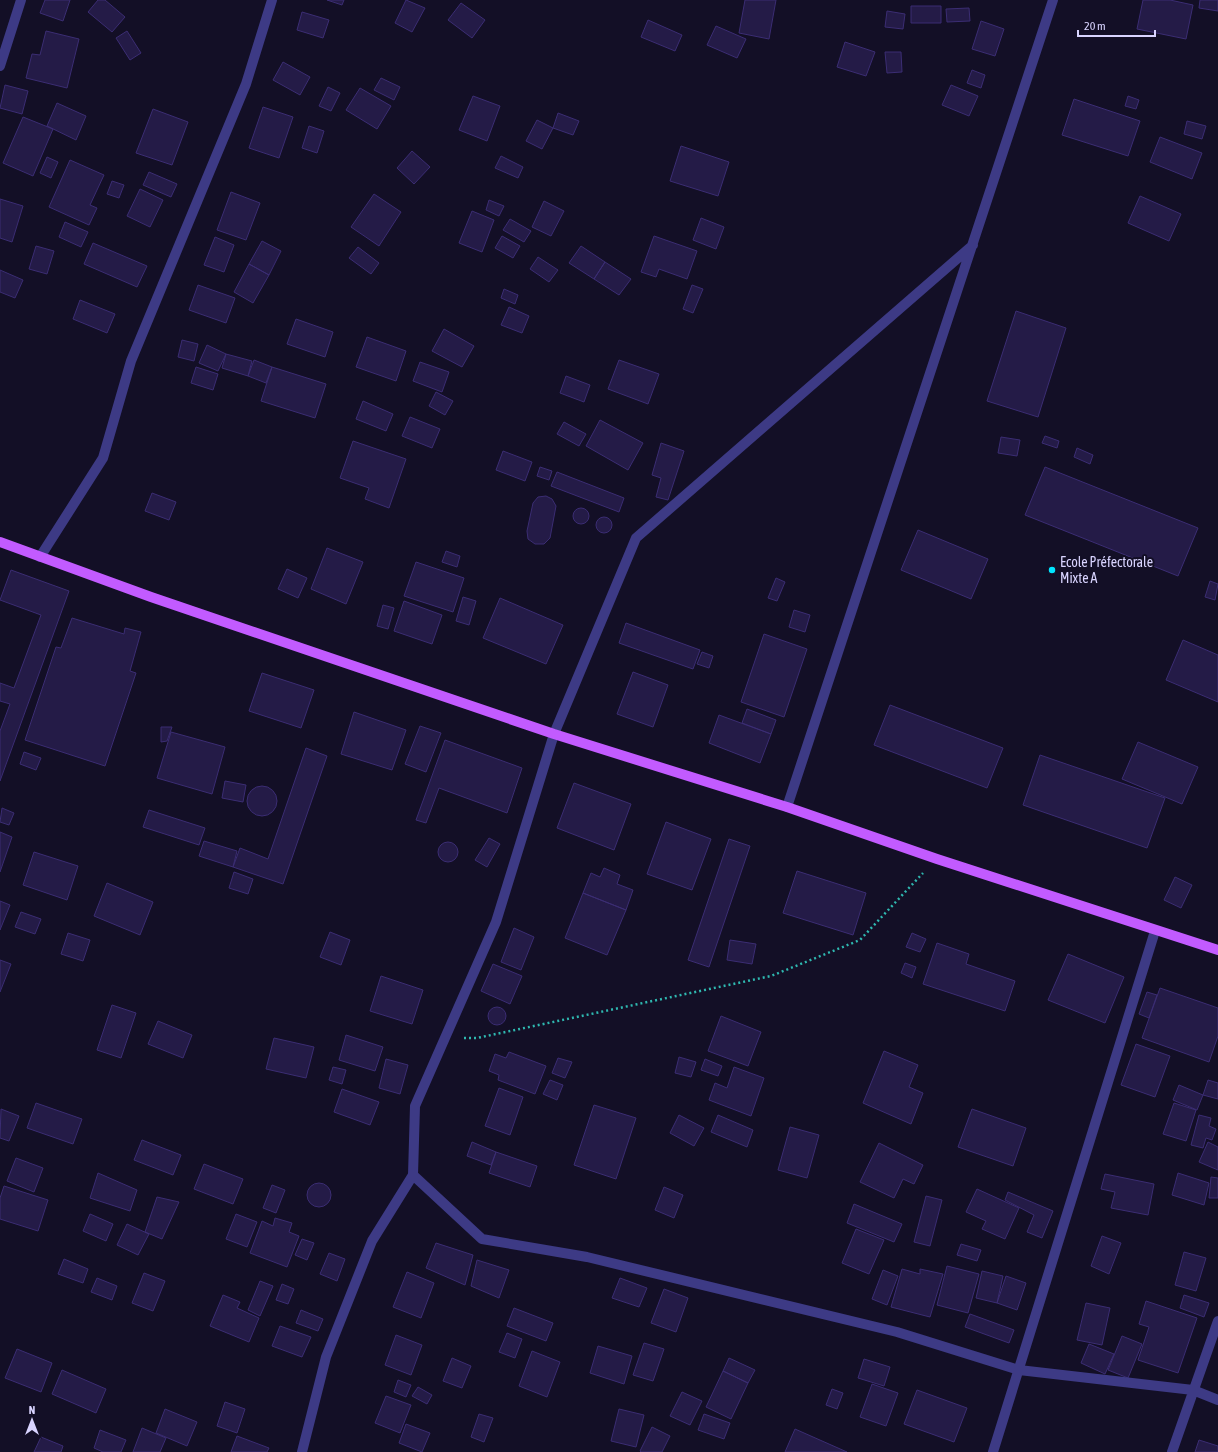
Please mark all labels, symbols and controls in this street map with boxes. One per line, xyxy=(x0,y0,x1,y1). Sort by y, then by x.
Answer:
scale bar xyxy=(1078,12,1155,38)
text: 20 m xyxy=(1084,19,1106,33)
place label: Ecole Préfectorale Mixte A xyxy=(1060,554,1153,586)
marker: Ecole Préfectorale Mixte A xyxy=(1047,565,1057,575)
north arrow xyxy=(12,1400,52,1440)
text: N xyxy=(29,1404,35,1416)

